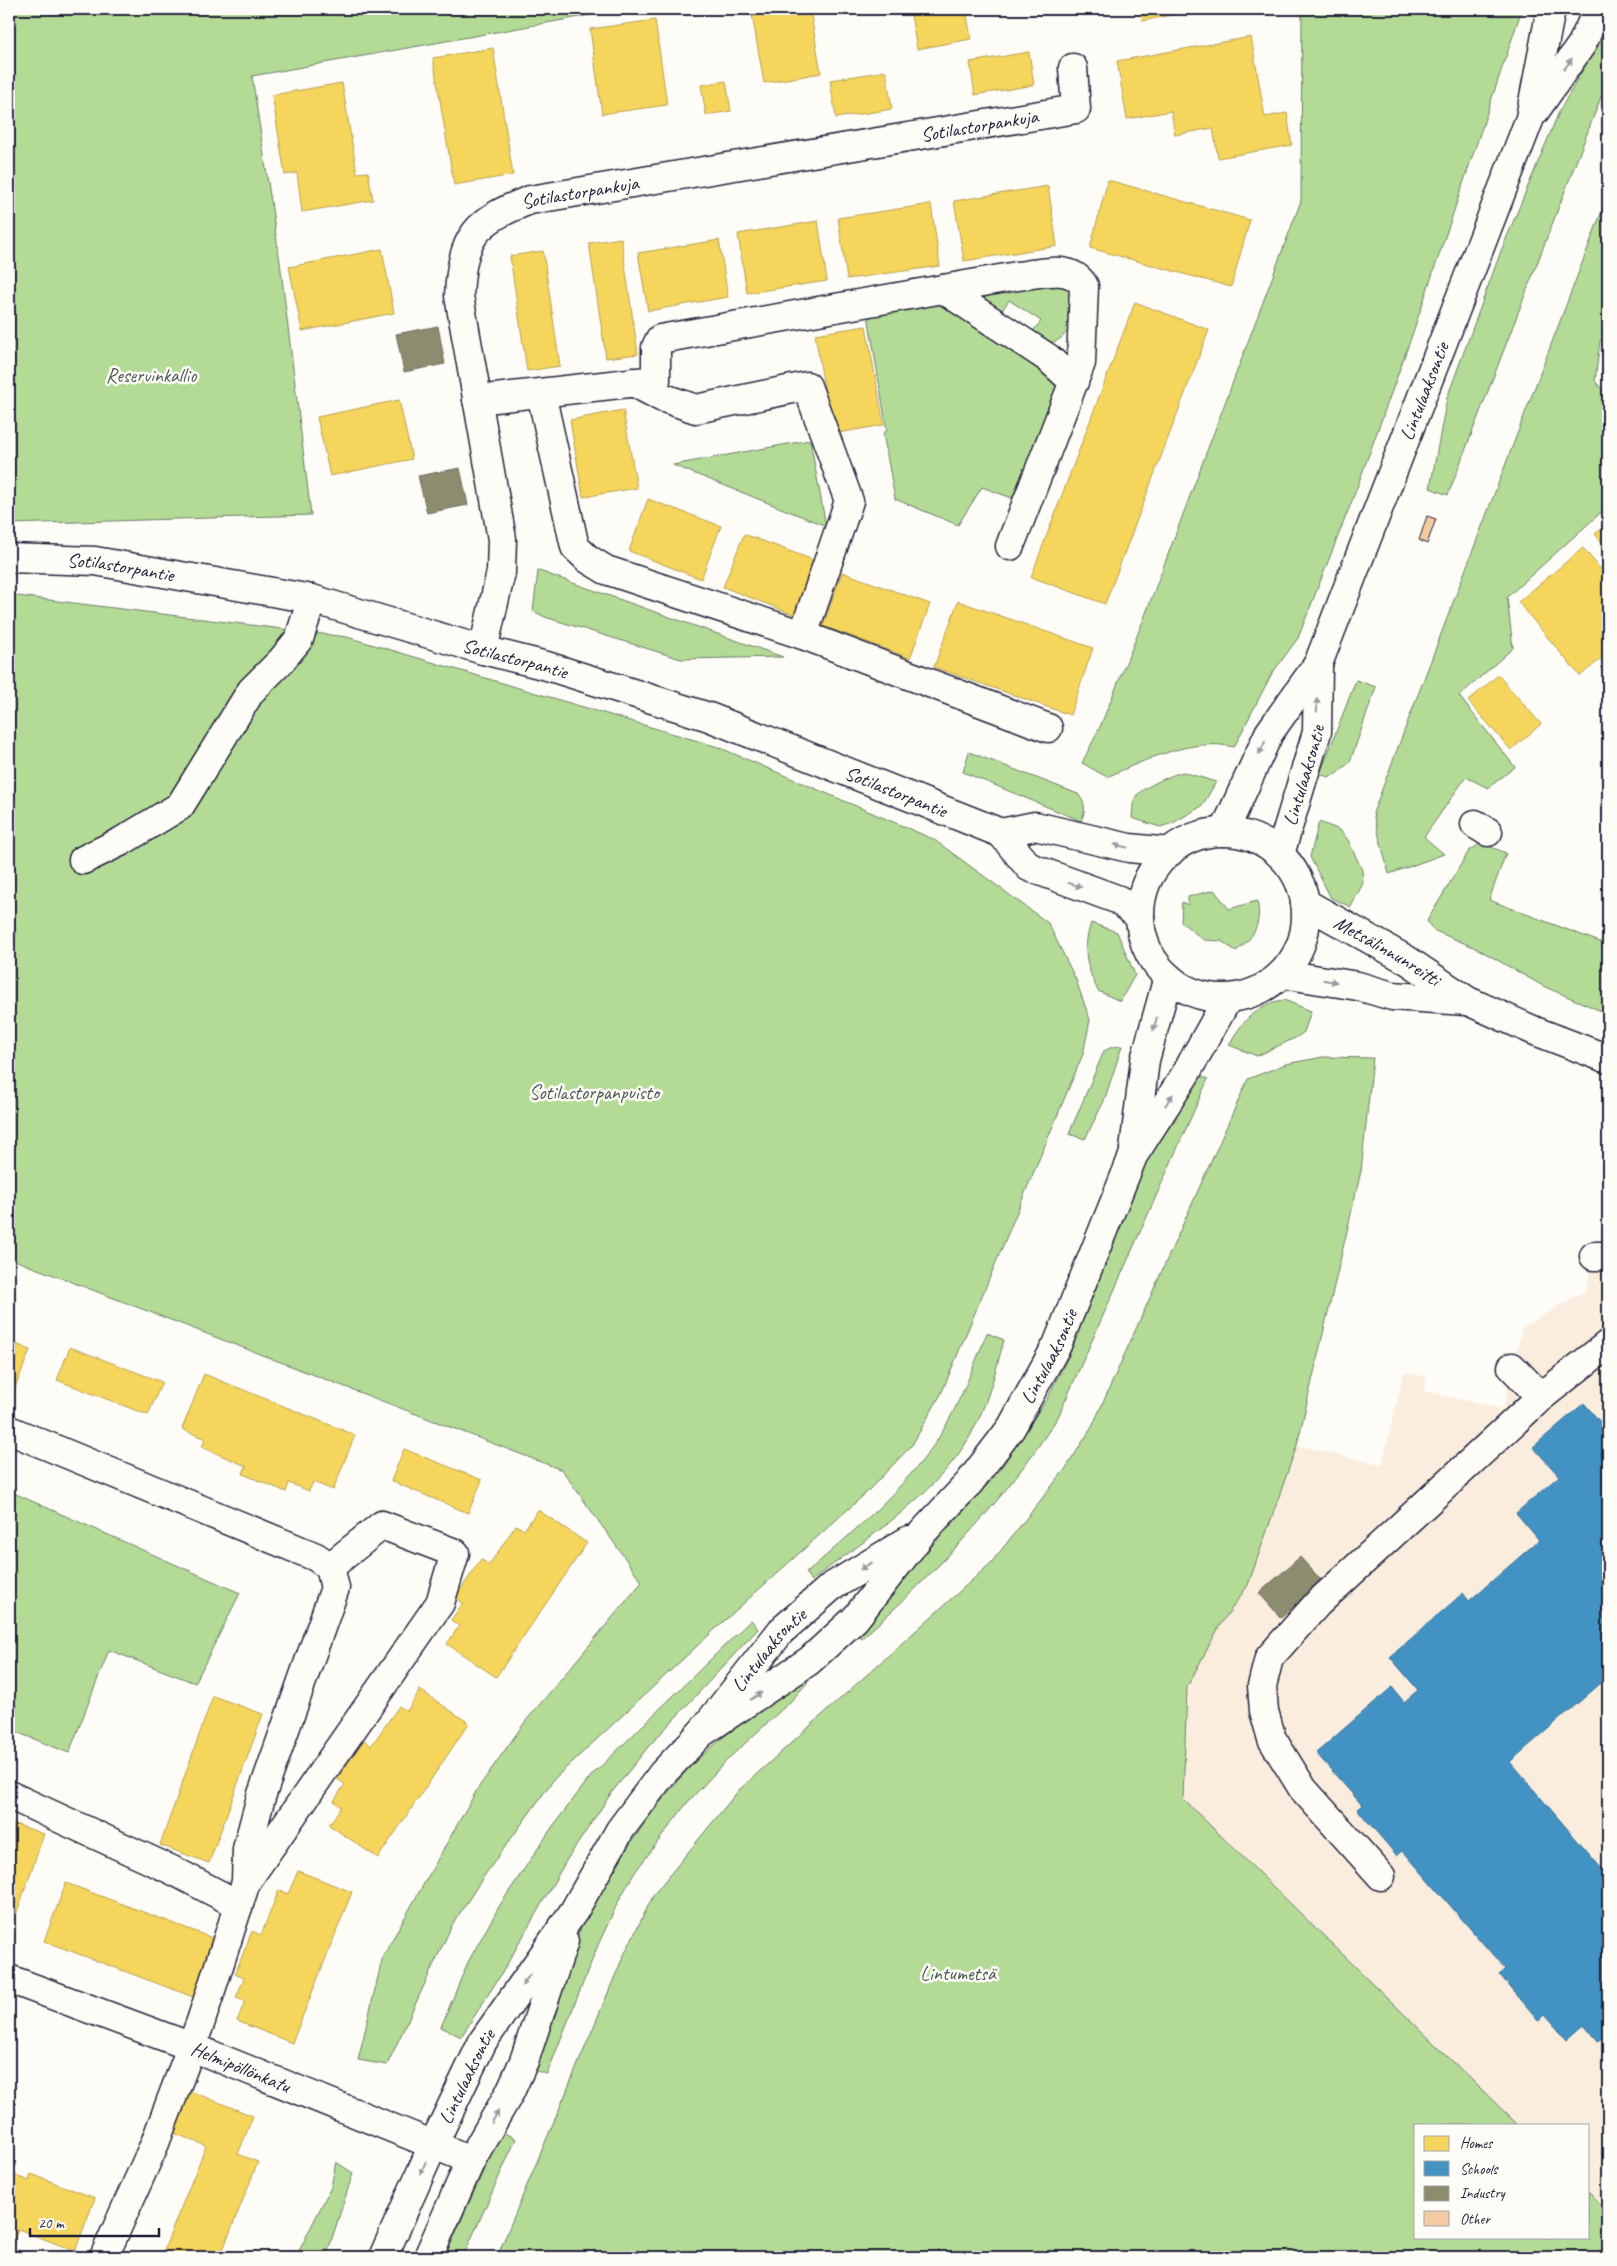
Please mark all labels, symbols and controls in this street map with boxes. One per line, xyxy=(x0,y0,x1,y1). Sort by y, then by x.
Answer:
one-way arrow xyxy=(1563,57,1573,71)
street label: Sotilastorpankuja xyxy=(919,103,1041,148)
street label: Sotilastorpankuja xyxy=(517,170,642,215)
street label: Lintulaaksontie xyxy=(1394,337,1455,444)
park label: Reservinkallio xyxy=(106,363,197,388)
street label: Sotilastorpantie xyxy=(67,548,177,588)
street label: Sotilastorpantie xyxy=(459,633,572,685)
one-way arrow xyxy=(1313,697,1321,713)
street label: Lintulaaksontie xyxy=(1277,724,1330,829)
one-way arrow xyxy=(1258,741,1266,755)
street label: Sotilastorpantie xyxy=(841,760,952,824)
one-way arrow xyxy=(1114,842,1129,850)
one-way arrow xyxy=(1067,881,1082,889)
street label: Metsälinnunreitti xyxy=(1330,910,1447,993)
one-way arrow xyxy=(1322,978,1338,986)
one-way arrow xyxy=(1151,1016,1159,1031)
park label: Sotilastorpanpuisto xyxy=(529,1080,661,1105)
one-way arrow xyxy=(1164,1093,1174,1107)
street label: Lintulaaksontie xyxy=(1015,1304,1084,1408)
one-way arrow xyxy=(860,1561,873,1570)
street label: Lintulaaksontie xyxy=(726,1602,813,1697)
one-way arrow xyxy=(749,1691,763,1701)
park label: Lintumetsä xyxy=(920,1961,997,1986)
one-way arrow xyxy=(521,1973,531,1987)
street label: Lintulaaksontie xyxy=(433,2023,502,2128)
street label: Helmipöllönkatu xyxy=(187,2036,296,2099)
one-way arrow xyxy=(491,2111,500,2124)
legend xyxy=(1414,2124,1590,2238)
text: Homes xyxy=(1460,2134,1494,2153)
text: Schools xyxy=(1460,2160,1499,2179)
one-way arrow xyxy=(418,2161,426,2175)
text: Industry xyxy=(1460,2184,1507,2203)
scale bar xyxy=(30,2206,159,2238)
text: Other xyxy=(1460,2210,1491,2229)
text: 20 m xyxy=(38,2214,65,2233)

